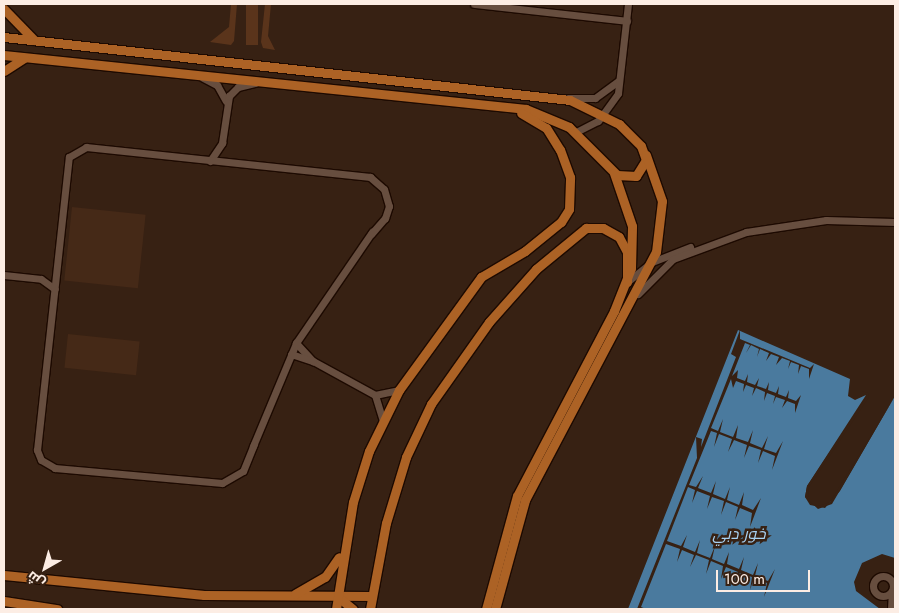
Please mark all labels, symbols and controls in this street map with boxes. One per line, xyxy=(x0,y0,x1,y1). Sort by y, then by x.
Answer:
water label: خور دبي xyxy=(712,524,766,544)
north arrow xyxy=(20,543,70,593)
scale bar xyxy=(719,560,813,592)
text: ش xyxy=(23,566,49,593)
text: 100 m xyxy=(724,568,765,590)

